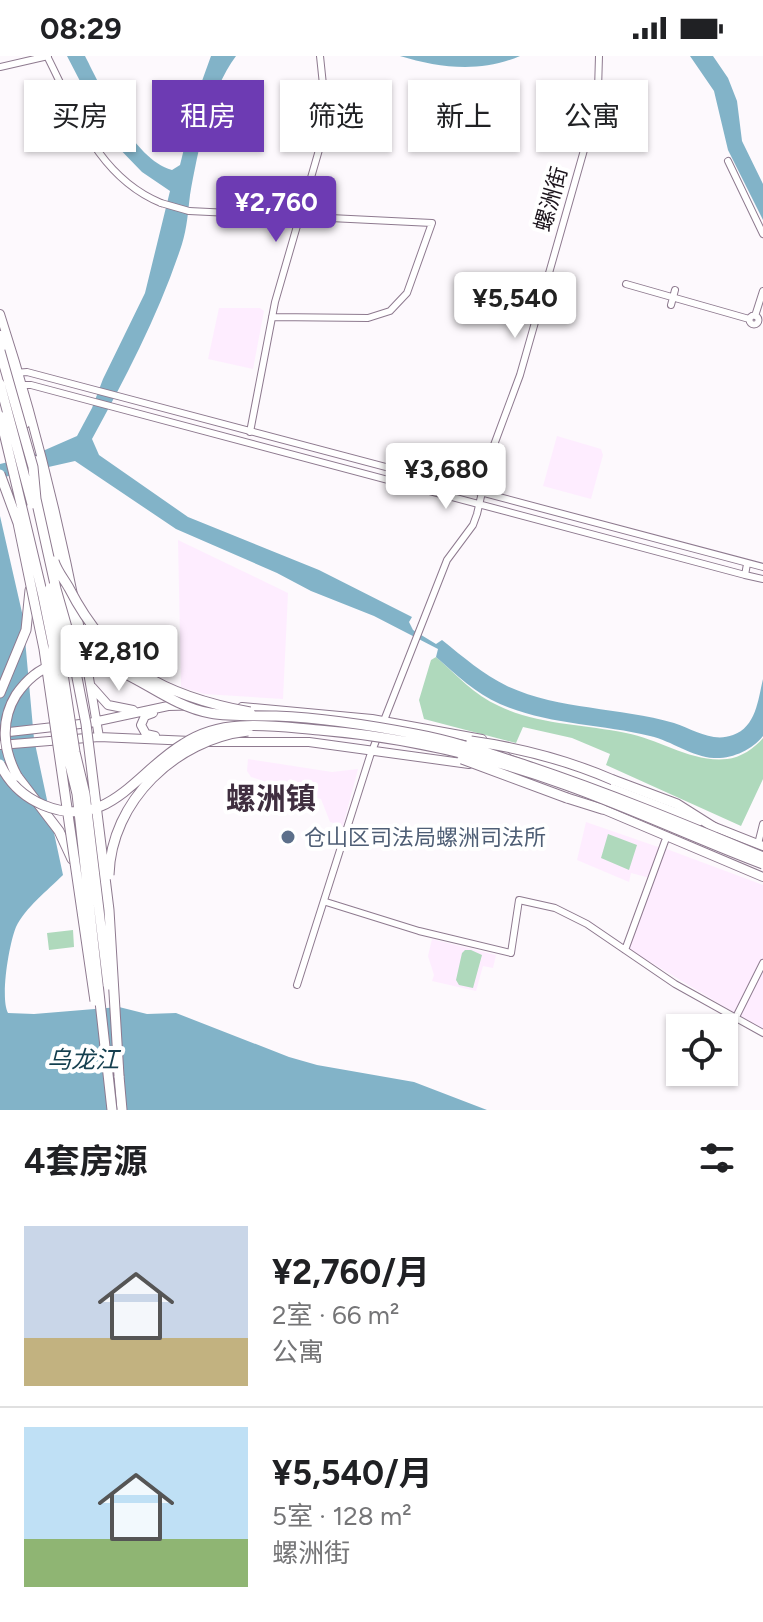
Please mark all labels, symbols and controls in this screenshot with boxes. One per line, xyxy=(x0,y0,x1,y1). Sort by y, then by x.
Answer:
text: 08:29 xyxy=(40,10,122,47)
chip: 买房 xyxy=(24,80,136,152)
chip: 租房 xyxy=(152,80,264,152)
chip: 筛选 xyxy=(280,80,392,152)
chip: 新上 xyxy=(408,80,520,152)
chip: 公寓 xyxy=(536,80,648,152)
street label: 螺洲街 xyxy=(529,164,573,234)
pin: ¥2,760 xyxy=(211,176,341,244)
text: ¥2,760 xyxy=(234,186,318,218)
pin: ¥5,540 xyxy=(450,272,580,340)
text: ¥5,540 xyxy=(472,282,558,314)
pin: ¥3,680 xyxy=(381,443,511,511)
text: ¥3,680 xyxy=(404,453,488,485)
pin: ¥2,810 xyxy=(54,625,184,693)
text: ¥2,810 xyxy=(79,635,159,667)
district label: 螺洲镇 xyxy=(226,780,316,817)
place label: 仓山区司法局螺洲司法所 xyxy=(304,824,546,851)
marker: 仓山区司法局螺洲司法所 xyxy=(279,828,297,846)
map controls xyxy=(666,1014,738,1086)
button: locate xyxy=(666,1014,738,1086)
water label: 乌龙江 xyxy=(47,1045,122,1074)
icon: filters xyxy=(695,1136,739,1180)
text: 4套房源 xyxy=(24,1141,148,1182)
text: ¥2,760/月 xyxy=(272,1252,430,1293)
icon: home xyxy=(88,1258,184,1354)
text: 2室 · 66 m² xyxy=(272,1299,399,1331)
text: 公寓 xyxy=(272,1336,324,1368)
text: ¥5,540/月 xyxy=(272,1453,433,1494)
icon: home xyxy=(88,1459,184,1555)
text: 5室 · 128 m² xyxy=(272,1500,412,1532)
text: 螺洲街 xyxy=(272,1537,350,1569)

